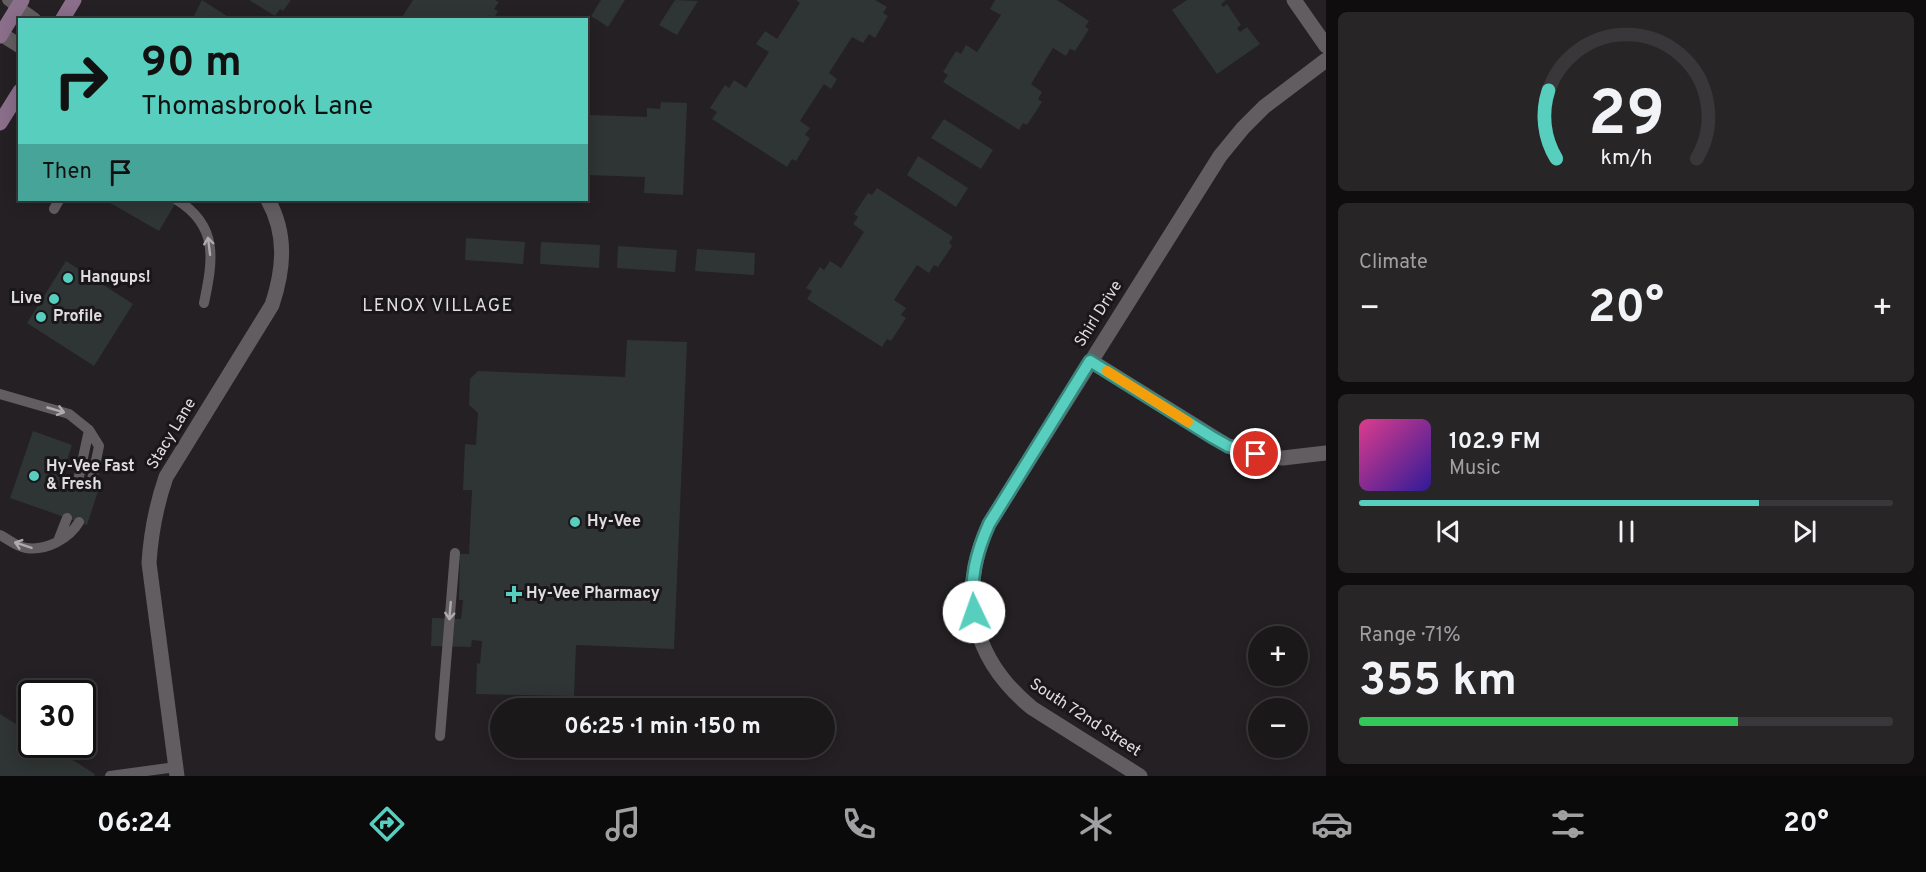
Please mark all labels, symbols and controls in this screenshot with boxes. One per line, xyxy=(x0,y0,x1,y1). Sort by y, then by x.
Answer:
text: 90 m xyxy=(141,38,242,91)
icon: right xyxy=(42,42,120,120)
text: 29 xyxy=(1588,78,1664,157)
text: Thomasbrook Lane xyxy=(141,90,373,124)
text: km/h xyxy=(1600,145,1652,172)
icon: arrive xyxy=(104,156,137,189)
text: Then xyxy=(42,159,92,186)
one-way arrow xyxy=(203,236,214,256)
text: Climate xyxy=(1359,250,1428,276)
place label: Hangups! xyxy=(80,268,151,288)
marker: Hangups! xyxy=(61,271,75,285)
street label: Shirl Drive xyxy=(1071,277,1127,351)
text: 20° xyxy=(1588,281,1664,338)
place label: Live xyxy=(11,289,42,309)
text: − xyxy=(1359,289,1380,331)
text: + xyxy=(1872,289,1893,331)
marker: Live xyxy=(47,292,61,306)
district label: LENOX VILLAGE xyxy=(362,295,514,318)
place label: Profile xyxy=(53,307,102,327)
marker: Profile xyxy=(34,310,48,324)
street label: Stacy Lane xyxy=(143,395,201,473)
one-way arrow xyxy=(46,405,65,417)
pin xyxy=(1230,428,1281,479)
text: 102.9 FM xyxy=(1449,429,1541,456)
icon: arrive xyxy=(1239,437,1272,470)
text: Music xyxy=(1449,456,1501,482)
place label: Hy-Vee Fast & Fresh xyxy=(46,457,135,495)
marker: Hy-Vee Fast & Fresh xyxy=(27,469,41,483)
place label: Hy-Vee xyxy=(587,512,641,532)
marker: Hy-Vee xyxy=(568,515,582,529)
icon: previous xyxy=(1432,515,1465,548)
icon: pause xyxy=(1610,515,1643,548)
icon: next xyxy=(1788,515,1821,548)
one-way arrow xyxy=(13,539,32,550)
position arrow xyxy=(942,580,1006,644)
place label: Hy-Vee Pharmacy xyxy=(526,584,660,604)
marker: Hy-Vee Pharmacy xyxy=(507,587,521,601)
one-way arrow xyxy=(444,601,455,621)
text: Range · 71% xyxy=(1359,623,1461,649)
map controls xyxy=(1248,626,1308,758)
button: + xyxy=(1248,626,1308,686)
text: 355 km xyxy=(1359,654,1517,711)
street label: South 72nd Street xyxy=(1025,674,1145,762)
speed limit sign: 30 xyxy=(18,680,96,758)
button: − xyxy=(1248,698,1308,758)
text: 06:25 · 1 min · 150 m xyxy=(564,714,761,741)
icon: directions xyxy=(366,803,408,845)
icon: music xyxy=(602,803,644,845)
icon: phone xyxy=(838,803,880,845)
icon: climate xyxy=(1075,803,1117,845)
icon: car xyxy=(1311,803,1353,845)
icon: filters xyxy=(1547,803,1589,845)
text: 06:24 xyxy=(97,807,172,841)
text: 20° xyxy=(1783,807,1829,841)

